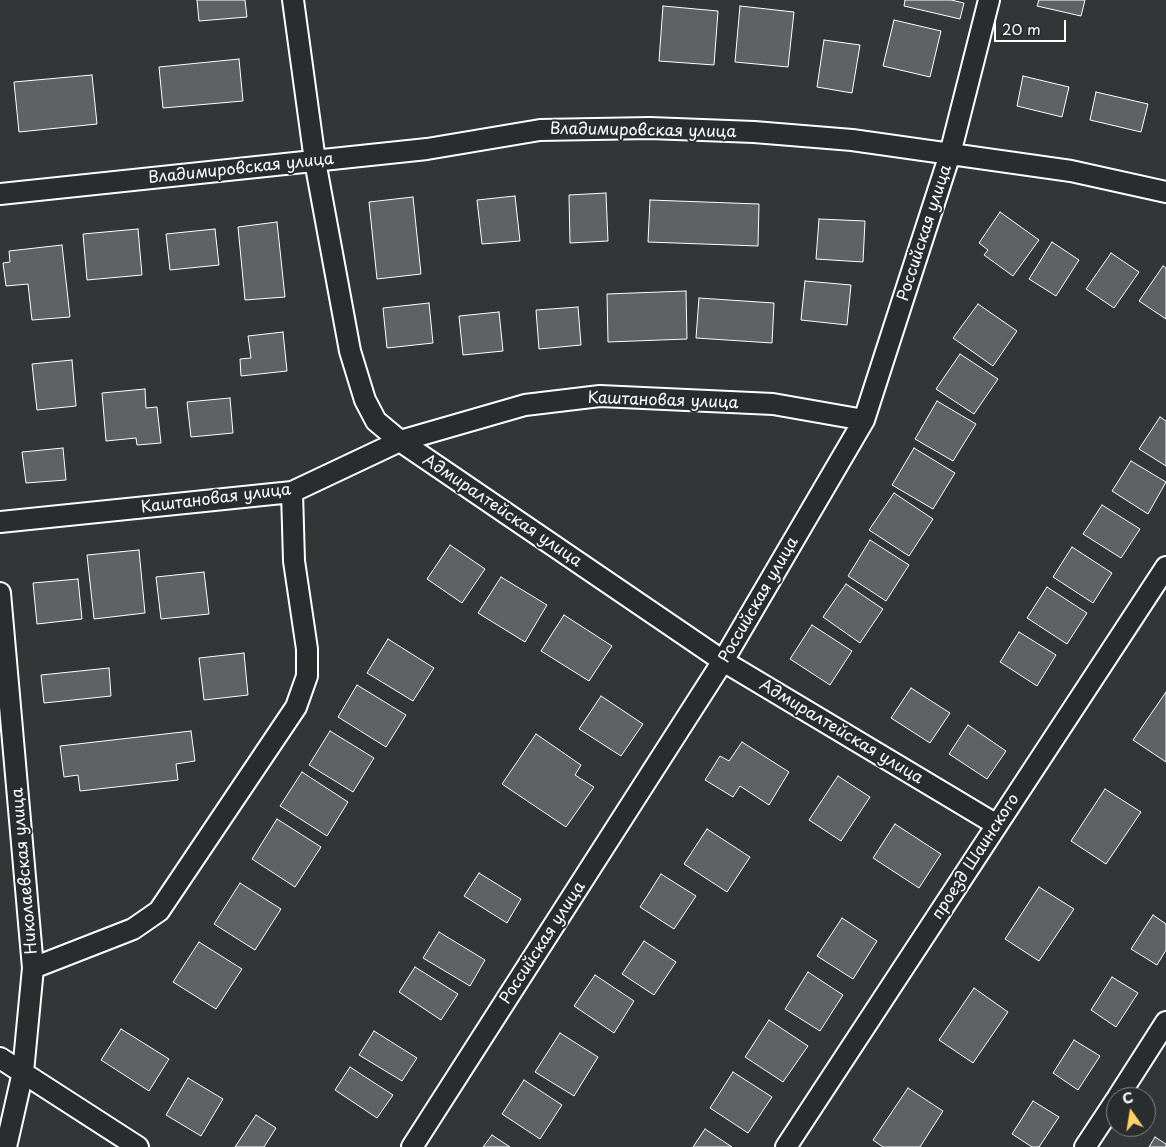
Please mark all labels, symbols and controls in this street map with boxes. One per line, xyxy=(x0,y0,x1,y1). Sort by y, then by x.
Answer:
scale bar xyxy=(996,10,1068,42)
text: 20 m xyxy=(1002,17,1041,40)
street label: Владимировская улица xyxy=(550,120,736,142)
street label: Владимировская улица xyxy=(147,150,335,188)
street label: Российская улица xyxy=(894,162,956,304)
street label: Каштановая улица xyxy=(587,389,739,413)
street label: Адмиралтейская улица xyxy=(419,451,585,571)
street label: Каштановая улица xyxy=(140,480,292,518)
street label: Российская улица xyxy=(715,534,803,666)
street label: Адмиралтейская улица xyxy=(756,675,926,789)
street label: Николаевская улица xyxy=(8,787,42,955)
street label: проезд Шаинского xyxy=(928,791,1024,923)
street label: Российская улица xyxy=(496,878,590,1008)
text: С xyxy=(1120,1086,1135,1109)
north arrow xyxy=(1106,1087,1156,1137)

